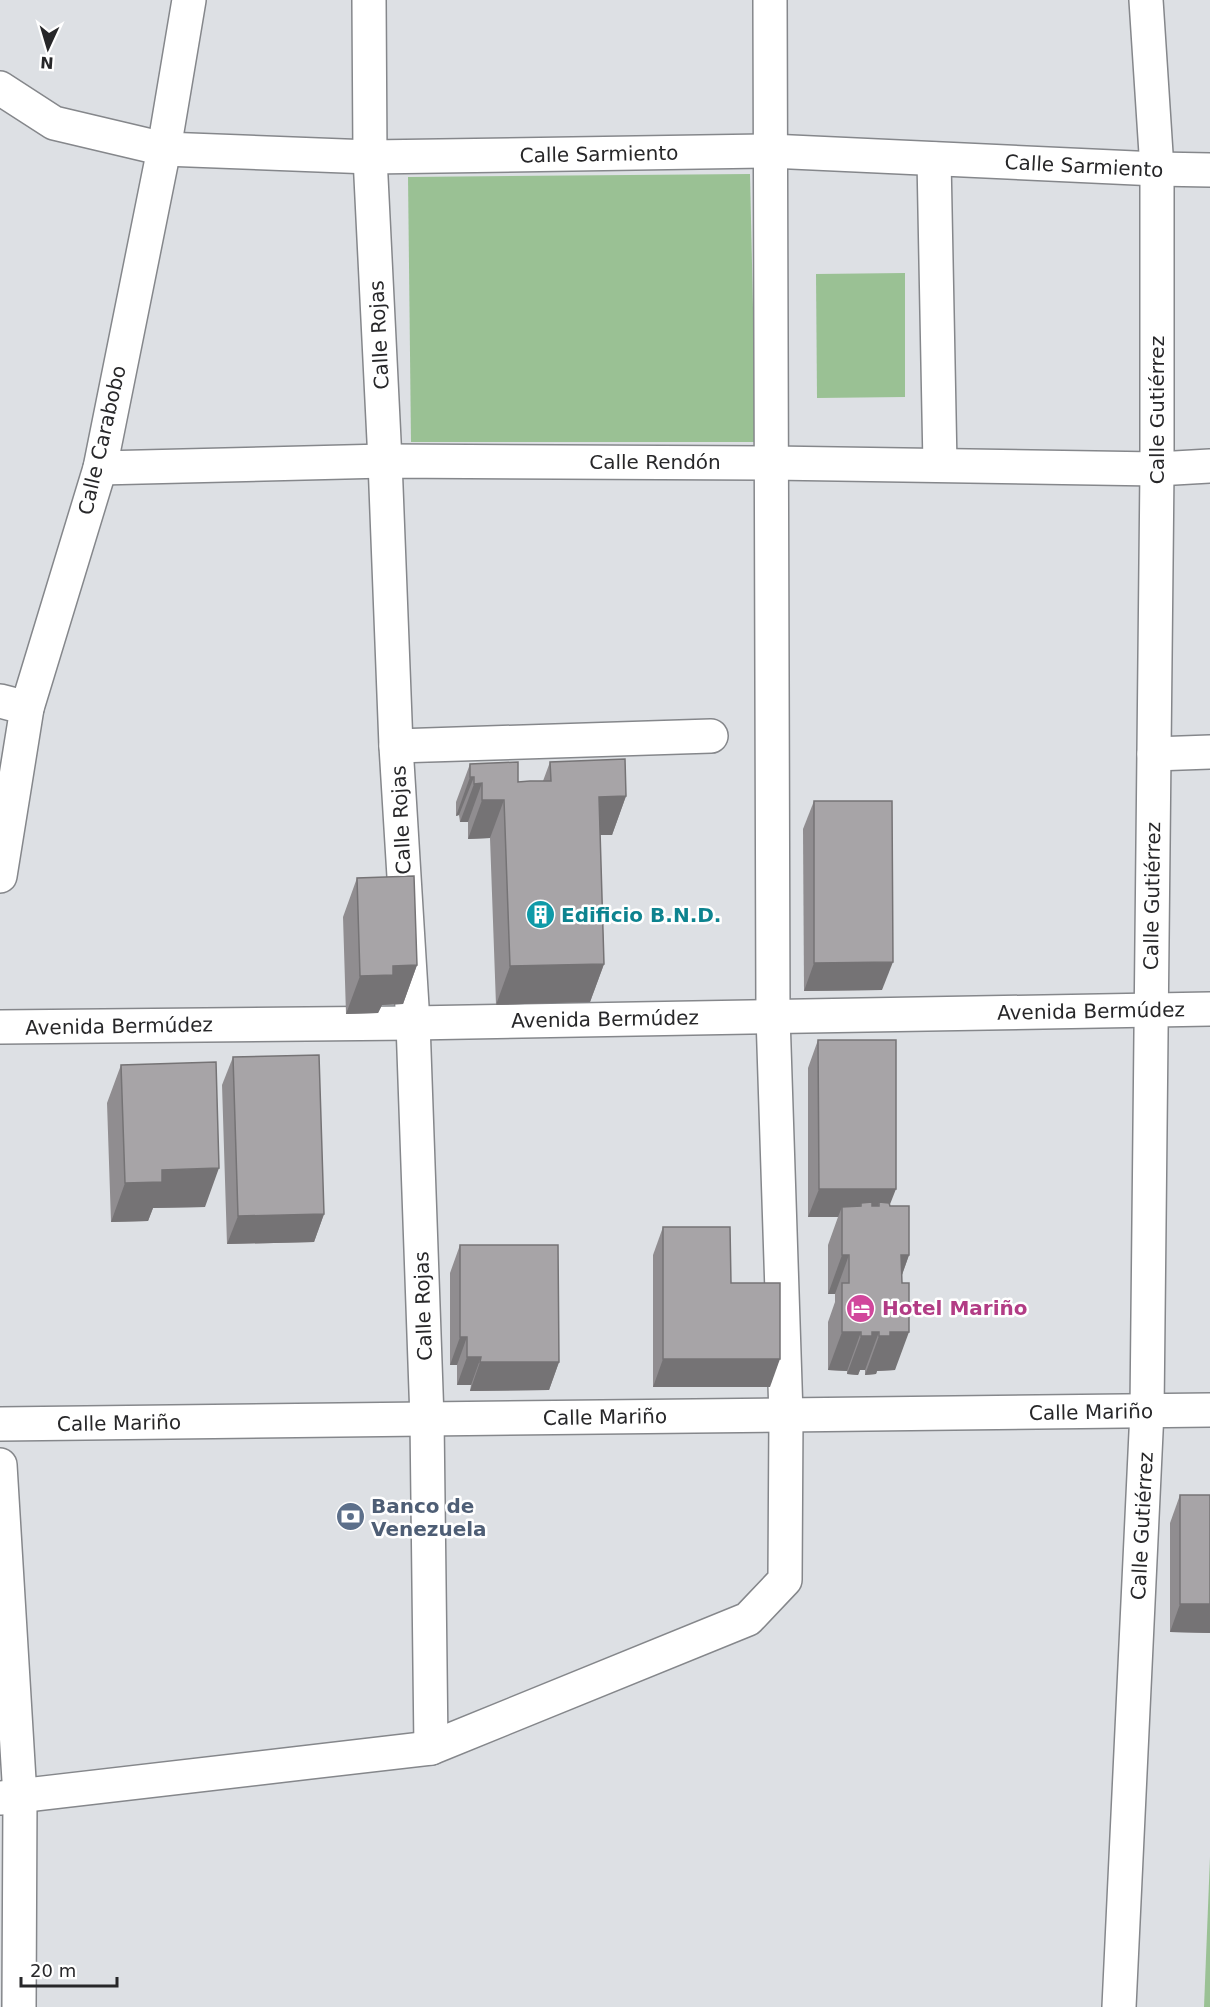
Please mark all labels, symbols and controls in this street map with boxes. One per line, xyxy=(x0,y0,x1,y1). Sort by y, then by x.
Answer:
north arrow xyxy=(18,18,78,78)
text: N xyxy=(40,53,54,72)
street label: Calle Sarmiento xyxy=(519,141,679,167)
street label: Calle Sarmiento xyxy=(1004,150,1164,182)
street label: Calle Rojas xyxy=(364,280,394,390)
street label: Calle Gutiérrez xyxy=(1145,336,1169,484)
street label: Calle Carabobo xyxy=(73,363,131,517)
street label: Calle Rendón xyxy=(589,450,721,474)
street label: Calle Rojas xyxy=(386,765,416,875)
street label: Calle Gutiérrez xyxy=(1139,822,1165,970)
building icon: Edificio B.N.D. xyxy=(524,899,556,931)
place label: Edificio B.N.D. xyxy=(561,903,721,927)
street label: Avenida Bermúdez xyxy=(997,997,1185,1025)
street label: Avenida Bermúdez xyxy=(511,1005,699,1033)
street label: Avenida Bermúdez xyxy=(25,1012,213,1040)
street label: Calle Rojas xyxy=(409,1251,437,1361)
hotel icon: Hotel Mariño xyxy=(845,1292,877,1324)
place label: Hotel Mariño xyxy=(882,1296,1028,1320)
street label: Calle Mariño xyxy=(1029,1399,1153,1425)
street label: Calle Mariño xyxy=(543,1404,667,1430)
street label: Calle Mariño xyxy=(57,1410,181,1436)
street label: Calle Gutiérrez xyxy=(1126,1451,1158,1601)
place label: Banco de Venezuela xyxy=(371,1494,487,1541)
bank icon: Banco de Venezuela xyxy=(334,1501,366,1533)
scale bar xyxy=(21,1950,117,1988)
text: 20 m xyxy=(30,1960,76,1981)

